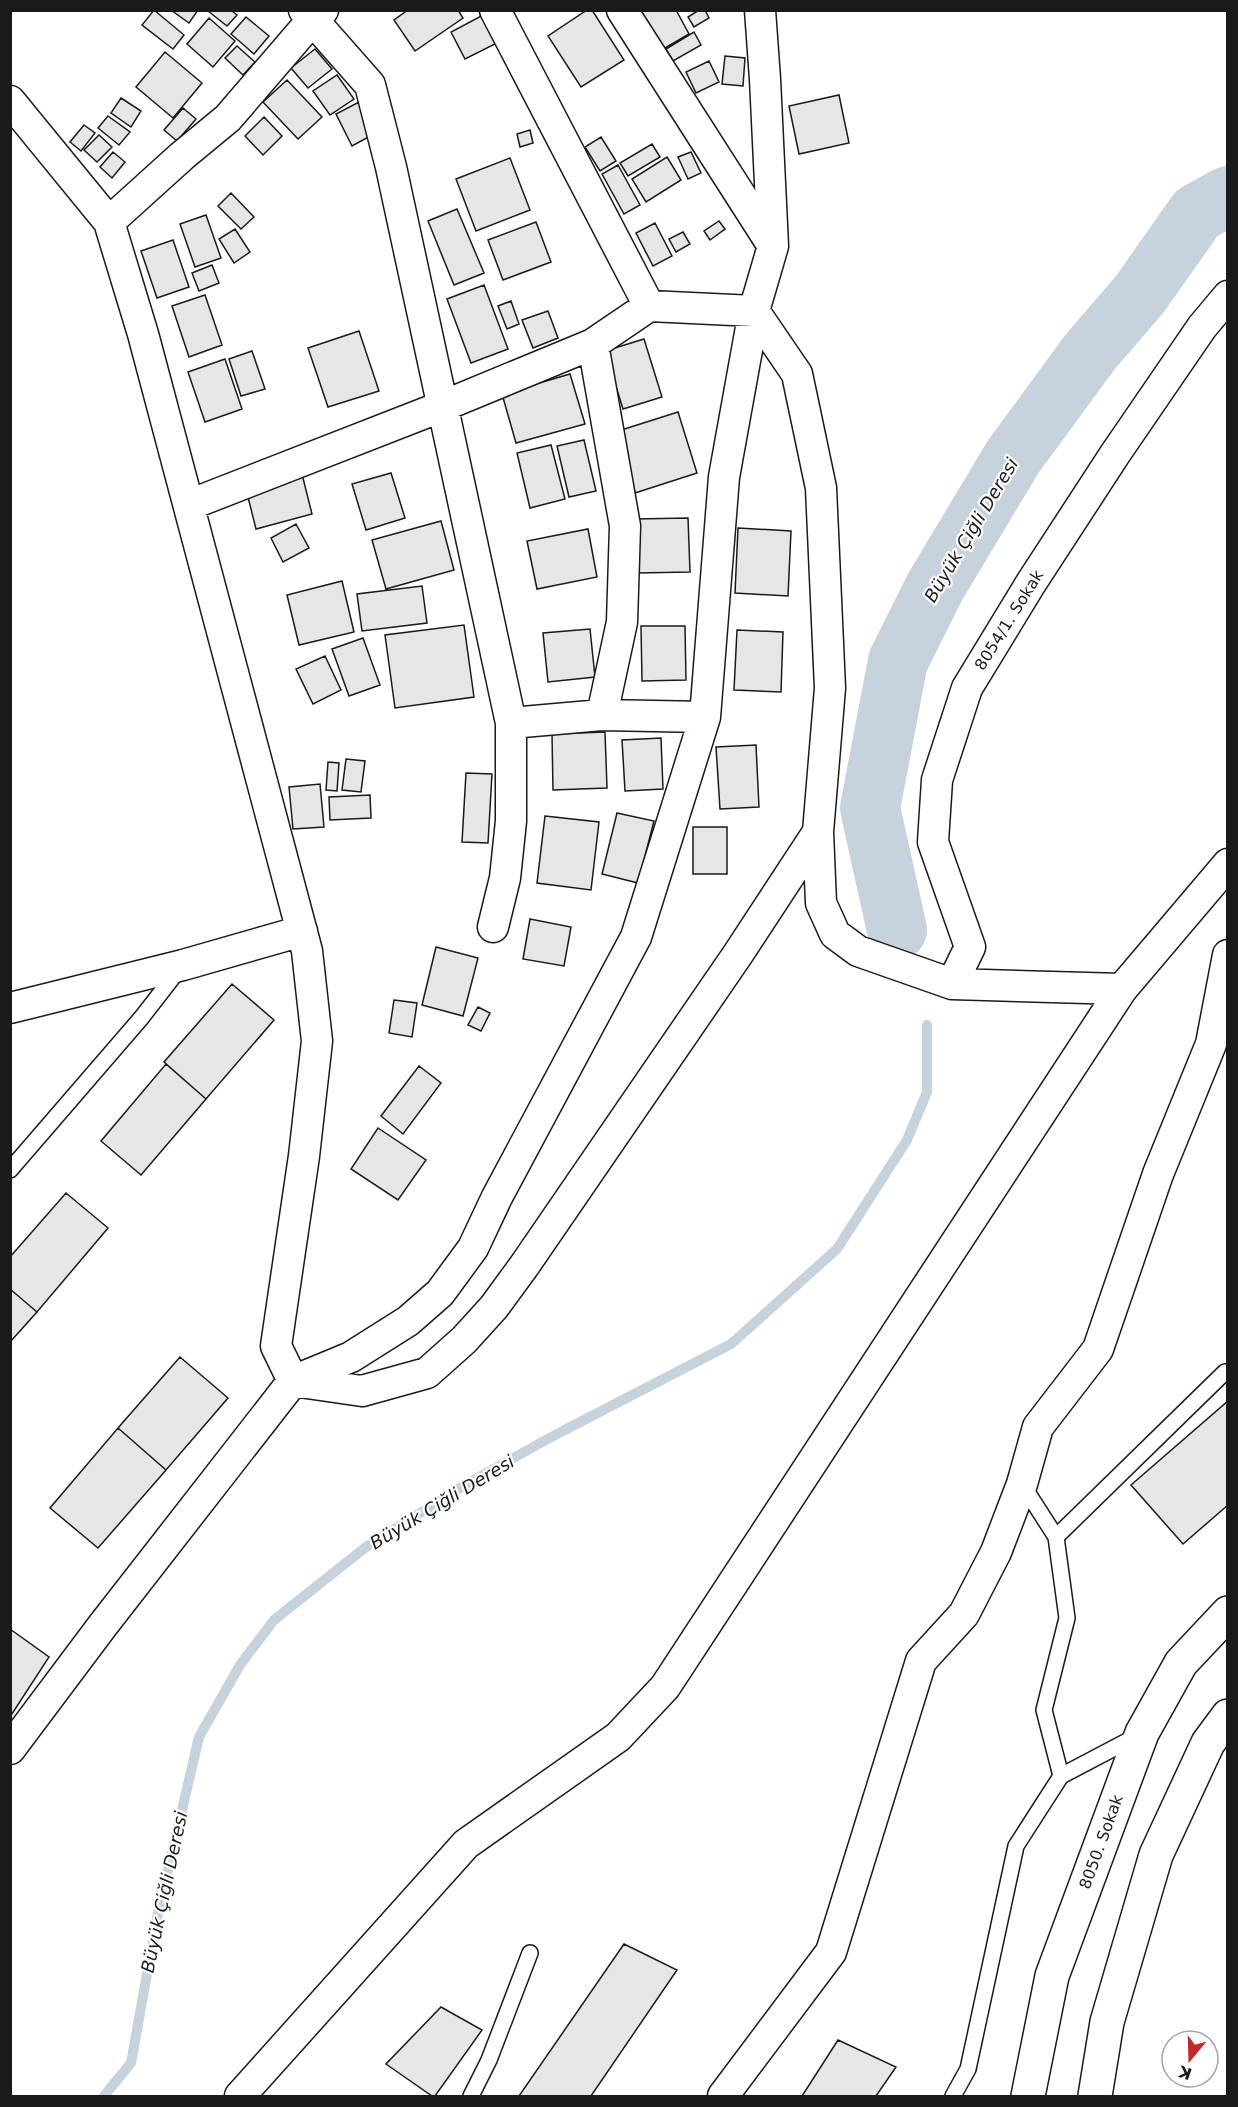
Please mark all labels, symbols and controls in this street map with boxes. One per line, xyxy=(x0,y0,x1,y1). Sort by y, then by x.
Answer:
water label: Büyük Çiğli Deresi xyxy=(920,454,1022,606)
street label: 8054/1. Sokak xyxy=(971,566,1048,674)
water label: Büyük Çiğli Deresi xyxy=(366,1451,518,1553)
street label: 8050. Sokak xyxy=(1075,1792,1127,1892)
water label: Büyük Çiğli Deresi xyxy=(137,1809,191,1975)
north arrow xyxy=(1160,2029,1220,2089)
text: K xyxy=(1176,2062,1194,2084)

